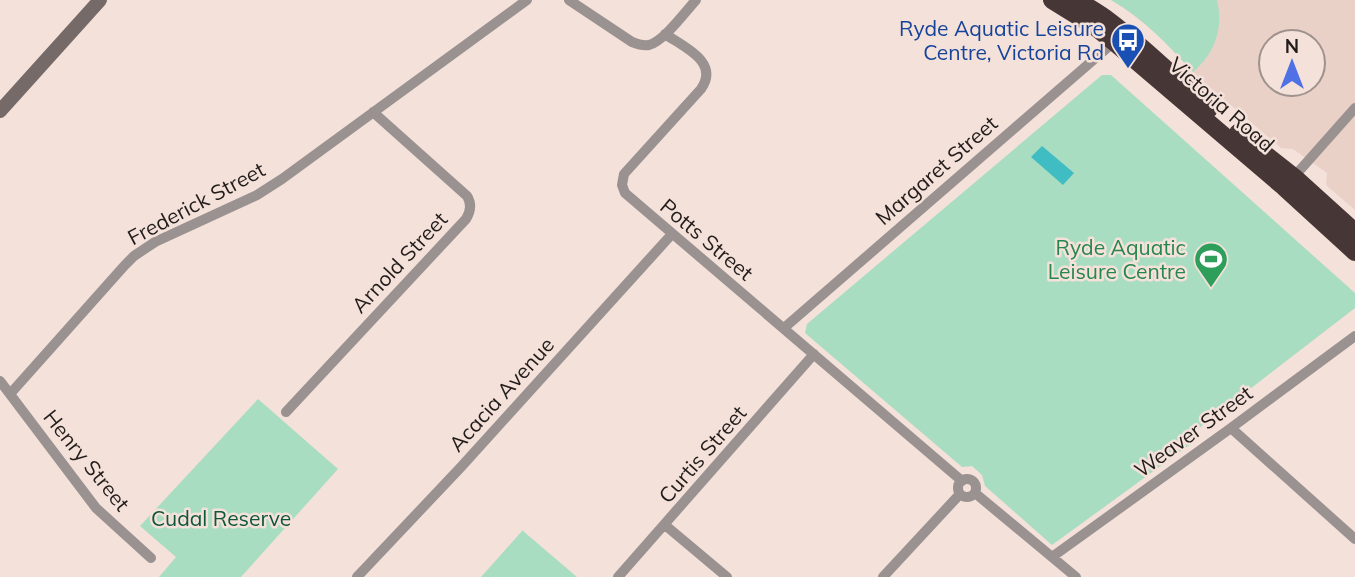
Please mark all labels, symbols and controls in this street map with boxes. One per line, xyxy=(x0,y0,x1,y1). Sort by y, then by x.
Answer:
place label: Ryde Aquatic Leisure Centre, Victoria Rd xyxy=(899,15,1104,65)
bus stop icon: Ryde Aquatic Leisure Centre, Victoria Rd xyxy=(1109,21,1147,70)
north arrow xyxy=(1257,28,1327,98)
text: N xyxy=(1285,34,1299,58)
street label: Victoria Road xyxy=(1164,51,1280,157)
street label: Margaret Street xyxy=(870,110,1002,230)
street label: Frederick Street xyxy=(123,156,269,250)
street label: Potts Street xyxy=(655,193,759,285)
street label: Arnold Street xyxy=(346,206,452,318)
place label: Ryde Aquatic Leisure Centre xyxy=(1048,234,1186,284)
sports icon: Ryde Aquatic Leisure Centre xyxy=(1192,240,1230,289)
street label: Acacia Avenue xyxy=(443,331,559,457)
street label: Weaver Street xyxy=(1129,379,1257,483)
street label: Curtis Street xyxy=(653,400,751,508)
street label: Henry Street xyxy=(38,404,136,516)
park label: Cudal Reserve xyxy=(151,505,291,531)

